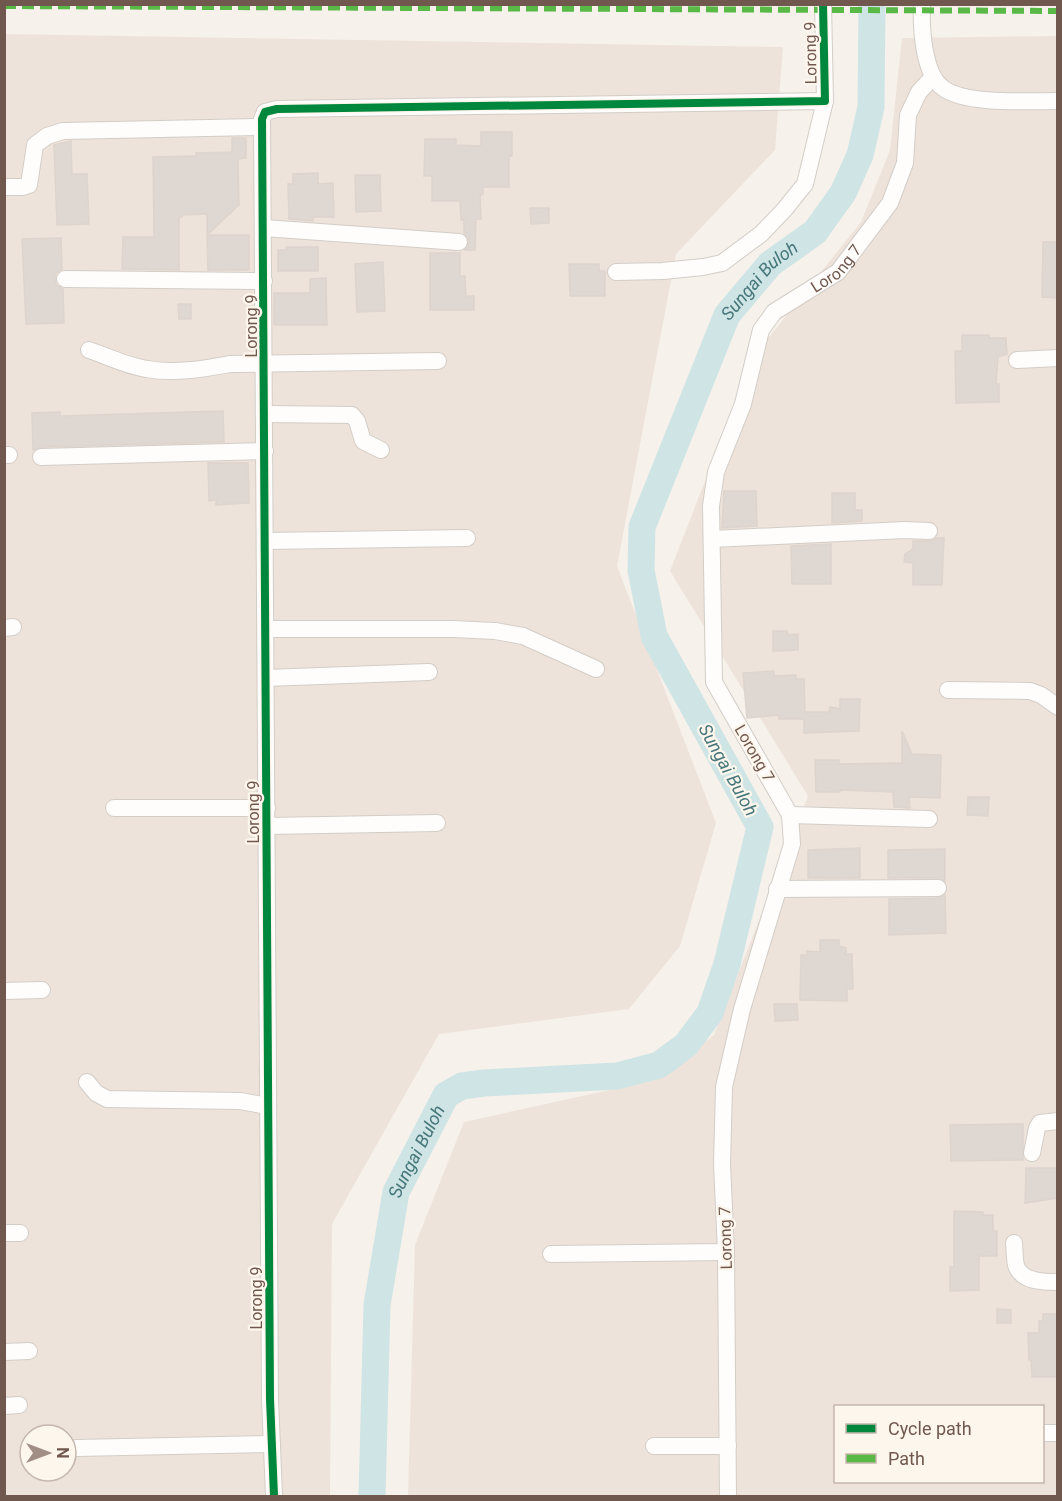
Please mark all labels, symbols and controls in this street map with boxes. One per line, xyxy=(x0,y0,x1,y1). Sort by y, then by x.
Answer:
street label: Lorong 9 xyxy=(800,21,821,85)
water label: Sungai Buloh xyxy=(716,237,802,324)
street label: Lorong 7 xyxy=(807,241,865,297)
street label: Lorong 9 xyxy=(242,295,261,357)
water label: Sungai Buloh xyxy=(695,720,762,819)
street label: Lorong 7 xyxy=(731,721,779,785)
street label: Lorong 9 xyxy=(244,781,263,843)
water label: Sungai Buloh xyxy=(384,1101,449,1199)
street label: Lorong 7 xyxy=(715,1206,736,1270)
street label: Lorong 9 xyxy=(247,1267,266,1329)
legend xyxy=(834,1405,1044,1483)
text: Cycle path xyxy=(888,1418,972,1439)
north arrow xyxy=(18,1423,78,1483)
text: N xyxy=(53,1447,72,1459)
text: Path xyxy=(888,1448,925,1469)

